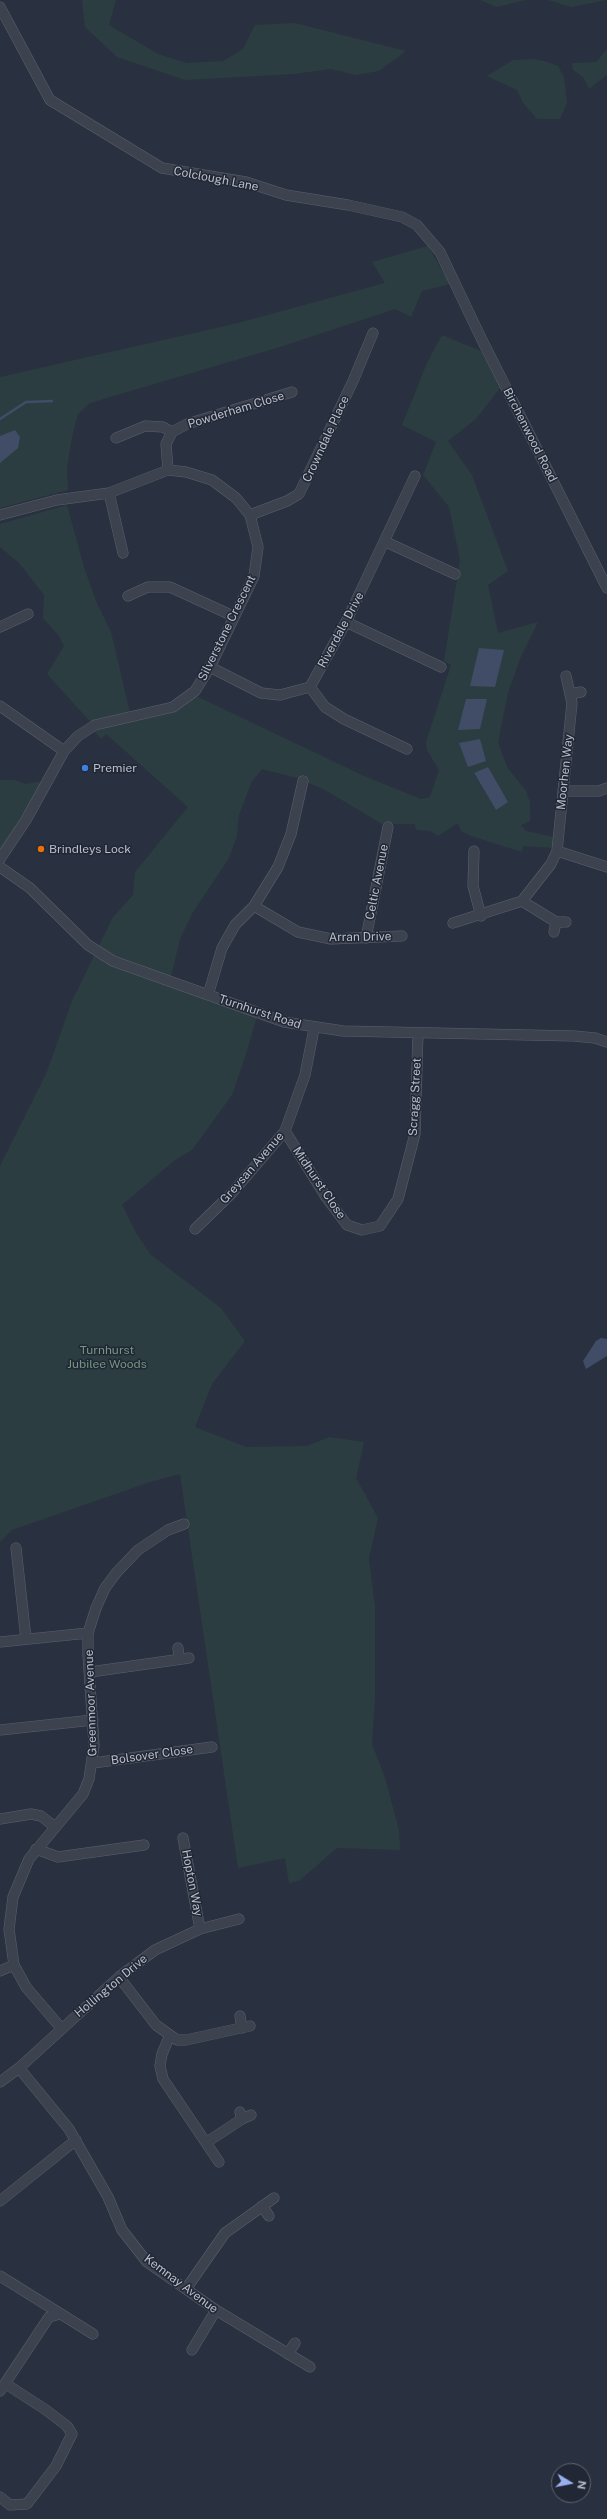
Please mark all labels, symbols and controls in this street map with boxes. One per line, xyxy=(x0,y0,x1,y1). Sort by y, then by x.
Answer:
street label: Colclough Lane xyxy=(172,164,260,194)
street label: Birchenwood Road xyxy=(500,385,560,485)
street label: Powderham Close xyxy=(186,388,286,432)
street label: Crowndale Place xyxy=(300,393,352,485)
street label: Silverstone Crescent xyxy=(195,573,259,683)
street label: Riverdale Drive xyxy=(315,590,367,670)
street label: Moorhen Way xyxy=(554,733,576,811)
place label: Premier xyxy=(93,761,137,775)
marker: Premier xyxy=(80,763,90,773)
place label: Brindleys Lock xyxy=(49,842,131,856)
street label: Celtic Avenue xyxy=(363,843,391,921)
marker: Brindleys Lock xyxy=(36,844,46,854)
street label: Arran Drive xyxy=(328,929,392,945)
street label: Turnhurst Road xyxy=(217,992,303,1032)
street label: Scragg Street xyxy=(406,1058,424,1136)
street label: Greysan Avenue xyxy=(217,1129,287,1207)
street label: Midhurst Close xyxy=(289,1144,349,1222)
park label: Turnhurst Jubilee Woods xyxy=(67,1343,147,1371)
street label: Greenmoor Avenue xyxy=(82,1649,100,1757)
street label: Bolsover Close xyxy=(110,1742,194,1768)
street label: Hopton Way xyxy=(178,1848,206,1918)
street label: Hollington Drive xyxy=(72,1951,150,2021)
street label: Kemnay Avenue xyxy=(141,2251,221,2317)
north arrow xyxy=(551,2463,591,2503)
text: N xyxy=(575,2480,588,2490)

